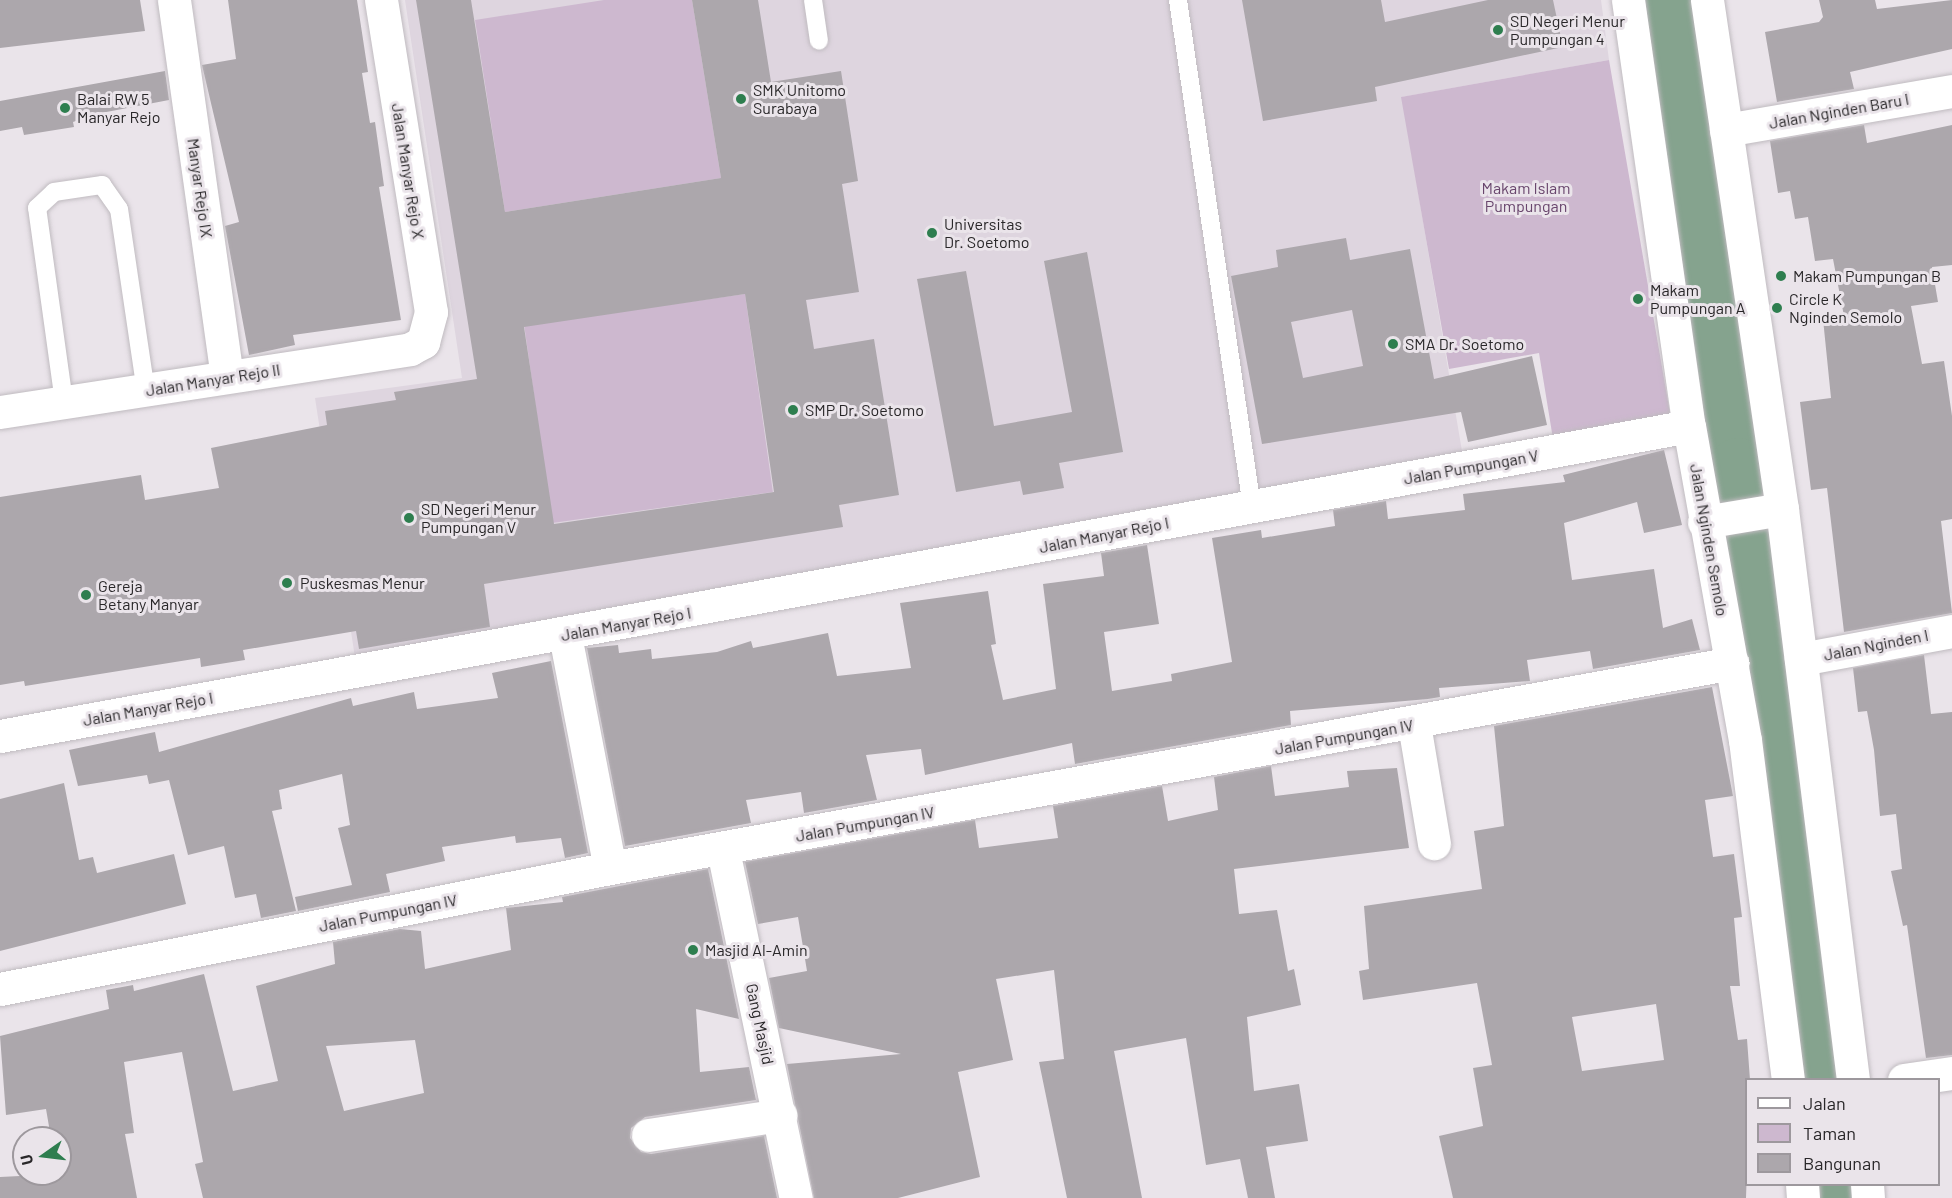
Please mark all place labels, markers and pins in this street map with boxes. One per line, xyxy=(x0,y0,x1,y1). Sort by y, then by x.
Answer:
place label: SD Negeri Menur Pumpungan 4 xyxy=(1510,11,1625,49)
marker: SD Negeri Menur Pumpungan 4 xyxy=(1491,23,1505,37)
place label: SMK Unitomo Surabaya xyxy=(753,80,846,118)
place label: Balai RW 5 Manyar Rejo xyxy=(77,89,160,127)
marker: SMK Unitomo Surabaya xyxy=(734,92,748,106)
marker: Balai RW 5 Manyar Rejo xyxy=(58,101,72,115)
place label: Universitas Dr. Soetomo xyxy=(944,214,1029,252)
marker: Universitas Dr. Soetomo xyxy=(925,226,939,240)
place label: Makam Pumpungan B xyxy=(1793,266,1941,286)
marker: Makam Pumpungan B xyxy=(1774,269,1788,283)
place label: Makam Pumpungan A xyxy=(1650,280,1746,318)
place label: Circle K Nginden Semolo xyxy=(1789,289,1902,327)
marker: Makam Pumpungan A xyxy=(1631,292,1645,306)
marker: Circle K Nginden Semolo xyxy=(1770,301,1784,315)
place label: SMA Dr. Soetomo xyxy=(1405,334,1524,354)
marker: SMA Dr. Soetomo xyxy=(1386,337,1400,351)
place label: SMP Dr. Soetomo xyxy=(805,400,924,420)
marker: SMP Dr. Soetomo xyxy=(786,403,800,417)
place label: SD Negeri Menur Pumpungan V xyxy=(421,499,536,537)
marker: SD Negeri Menur Pumpungan V xyxy=(402,511,416,525)
place label: Puskesmas Menur xyxy=(300,573,425,593)
marker: Puskesmas Menur xyxy=(278,574,296,592)
place label: Gereja Betany Manyar xyxy=(98,576,199,614)
marker: Gereja Betany Manyar xyxy=(79,588,93,602)
place label: Masjid Al-Amin xyxy=(705,940,808,960)
marker: Masjid Al-Amin xyxy=(686,943,700,957)

